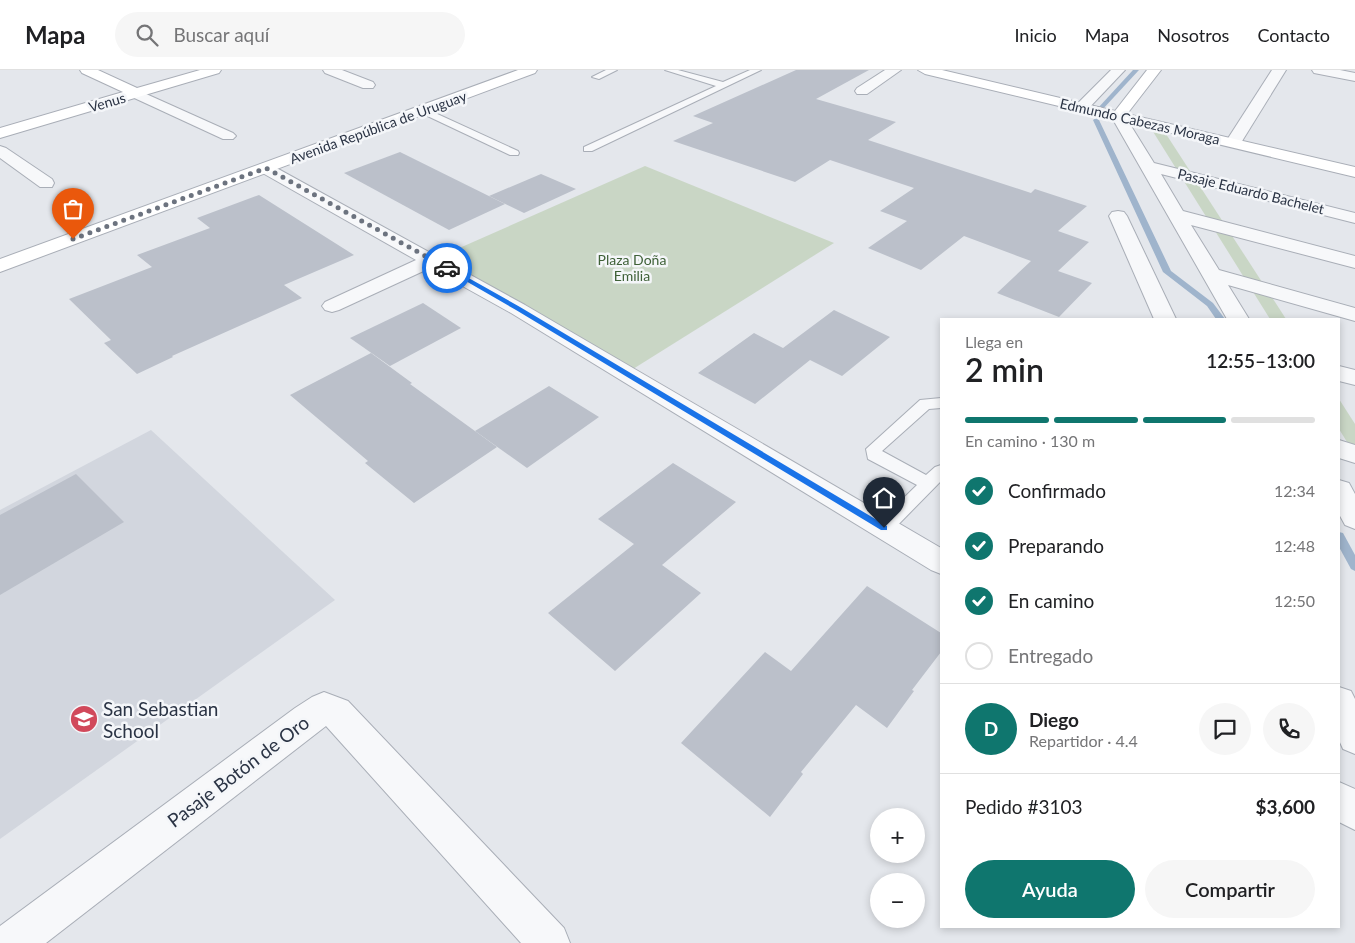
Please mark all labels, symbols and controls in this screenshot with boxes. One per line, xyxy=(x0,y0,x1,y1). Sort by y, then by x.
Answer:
search box xyxy=(115,12,465,57)
text: Mapa xyxy=(25,20,85,49)
icon: search xyxy=(133,21,161,49)
text: Buscar aquí xyxy=(173,23,269,46)
text: Inicio xyxy=(1014,24,1057,46)
text: Mapa xyxy=(1085,24,1129,46)
text: Nosotros xyxy=(1157,24,1229,46)
text: Contacto xyxy=(1257,24,1330,46)
street label: Avenida República de Uruguay xyxy=(287,87,469,167)
street label: Venus xyxy=(87,89,127,115)
street label: Edmundo Cabezas Moraga xyxy=(1058,94,1222,148)
street label: Pasaje Eduardo Bachelet xyxy=(1176,165,1326,217)
pin xyxy=(52,188,94,239)
icon: bag xyxy=(59,195,87,223)
courier xyxy=(422,243,472,293)
park label: Plaza Doña Emilia xyxy=(598,251,666,284)
icon: car xyxy=(433,254,461,282)
text: Llega en xyxy=(965,332,1023,351)
text: 12:55–13:00 xyxy=(1206,349,1315,372)
text: 2 min xyxy=(965,350,1044,389)
text: En camino · 130 m xyxy=(965,431,1095,450)
pin xyxy=(863,477,905,528)
icon: check xyxy=(965,477,993,505)
text: Confirmado xyxy=(1008,479,1106,502)
text: 12:34 xyxy=(1274,481,1315,500)
icon: home xyxy=(870,484,898,512)
icon: check xyxy=(965,532,993,560)
text: Preparando xyxy=(1008,534,1104,557)
text: 12:48 xyxy=(1274,536,1315,555)
icon: check xyxy=(965,587,993,615)
text: En camino xyxy=(1008,589,1094,612)
text: 12:50 xyxy=(1274,591,1315,610)
text: Entregado xyxy=(1008,644,1093,667)
place label: San Sebastian School xyxy=(103,697,218,742)
button: chat xyxy=(1199,703,1251,755)
button: phone xyxy=(1263,703,1315,755)
school or university icon: San Sebastian School xyxy=(69,704,99,734)
text: Diego xyxy=(1029,708,1079,731)
street label: Pasaje Botón de Oro xyxy=(163,710,313,832)
text: D xyxy=(984,717,998,740)
text: Repartidor · 4.4 xyxy=(1029,731,1138,750)
text: Pedido #3103 xyxy=(965,795,1083,818)
text: $3,600 xyxy=(1255,795,1315,818)
map controls xyxy=(870,808,925,928)
button: + xyxy=(870,808,925,863)
button: Ayuda xyxy=(965,860,1135,918)
button: Compartir xyxy=(1145,860,1315,918)
button: − xyxy=(870,873,925,928)

